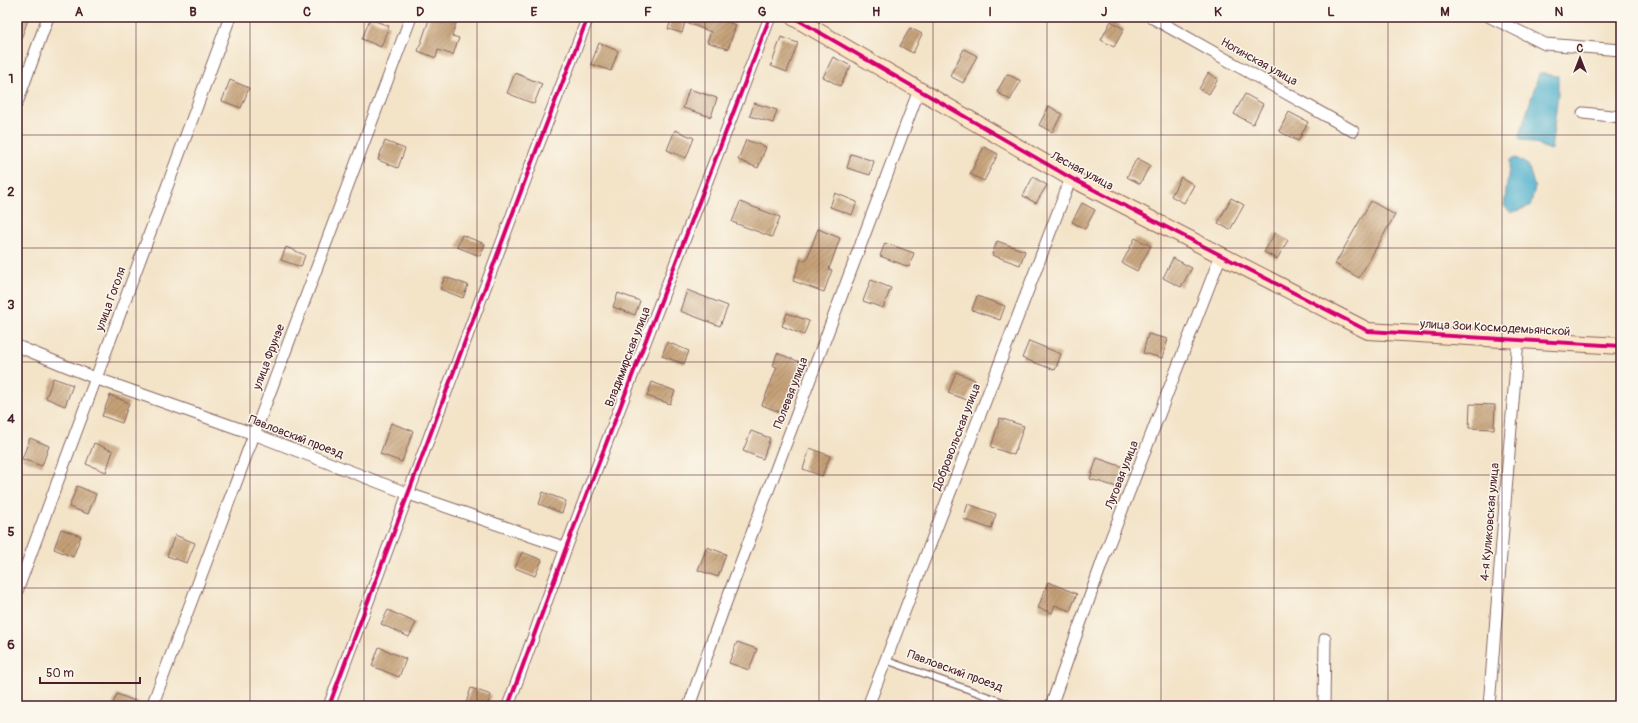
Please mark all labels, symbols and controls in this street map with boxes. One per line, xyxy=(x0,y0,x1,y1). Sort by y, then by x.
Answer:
text: A xyxy=(75,4,84,20)
text: B xyxy=(189,4,197,20)
text: C xyxy=(303,4,311,20)
text: D xyxy=(416,4,424,20)
text: E xyxy=(531,4,538,20)
text: F xyxy=(644,4,652,20)
text: G xyxy=(758,4,767,20)
text: H xyxy=(872,4,880,20)
text: I xyxy=(988,4,992,20)
text: J xyxy=(1101,4,1107,20)
text: K xyxy=(1214,4,1222,20)
text: L xyxy=(1327,4,1335,20)
text: M xyxy=(1440,4,1450,20)
text: N xyxy=(1555,4,1564,20)
street label: Ногинская улица xyxy=(1218,35,1300,89)
north arrow xyxy=(1560,38,1600,78)
text: С xyxy=(1577,42,1584,55)
text: 1 xyxy=(8,71,14,87)
street label: Лесная улица xyxy=(1047,148,1116,194)
text: 2 xyxy=(7,184,15,200)
street label: улица Гоголя xyxy=(92,265,130,334)
text: 3 xyxy=(7,297,15,313)
street label: Владимирская улица xyxy=(602,304,654,409)
street label: улица Зои Космодемьянской xyxy=(1418,317,1571,339)
street label: улица Фрунзе xyxy=(249,322,288,393)
street label: Полевая улица xyxy=(770,355,812,431)
street label: Добровольская улица xyxy=(929,381,984,493)
text: 4 xyxy=(7,411,15,427)
street label: Павловский проезд xyxy=(246,412,346,462)
street label: Луговая улица xyxy=(1102,438,1142,512)
street label: 4-я Куликовская улица xyxy=(1477,462,1503,582)
text: 5 xyxy=(7,524,15,540)
text: 6 xyxy=(7,637,15,653)
street label: Павловский проезд xyxy=(905,647,1006,695)
scale bar xyxy=(40,659,140,685)
text: 50 m xyxy=(46,666,74,681)

